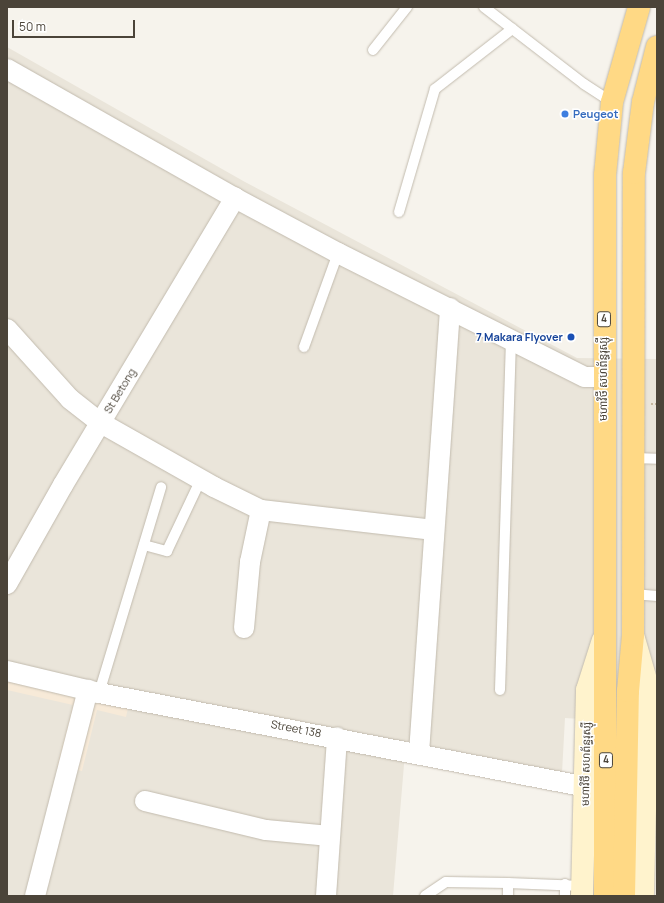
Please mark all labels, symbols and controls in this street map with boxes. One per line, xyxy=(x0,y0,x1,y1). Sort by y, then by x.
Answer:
scale bar xyxy=(14,12,137,38)
text: 50 m xyxy=(19,18,46,35)
place label: Peugeot xyxy=(573,107,618,121)
marker: Peugeot xyxy=(560,109,570,119)
road number: 4 xyxy=(596,311,612,327)
place label: 7 Makara Flyover xyxy=(476,330,563,344)
marker: 7 Makara Flyover xyxy=(566,332,576,342)
street label: មហាវិថី សហព័ន្ធរុស្ស៊ី xyxy=(596,337,610,421)
street label: St Betong xyxy=(101,366,139,416)
street label: Street 138 xyxy=(270,718,322,740)
street label: មហាវិថី សហព័ន្ធរុស្ស៊ី xyxy=(579,722,593,806)
road number: 4 xyxy=(598,752,614,768)

